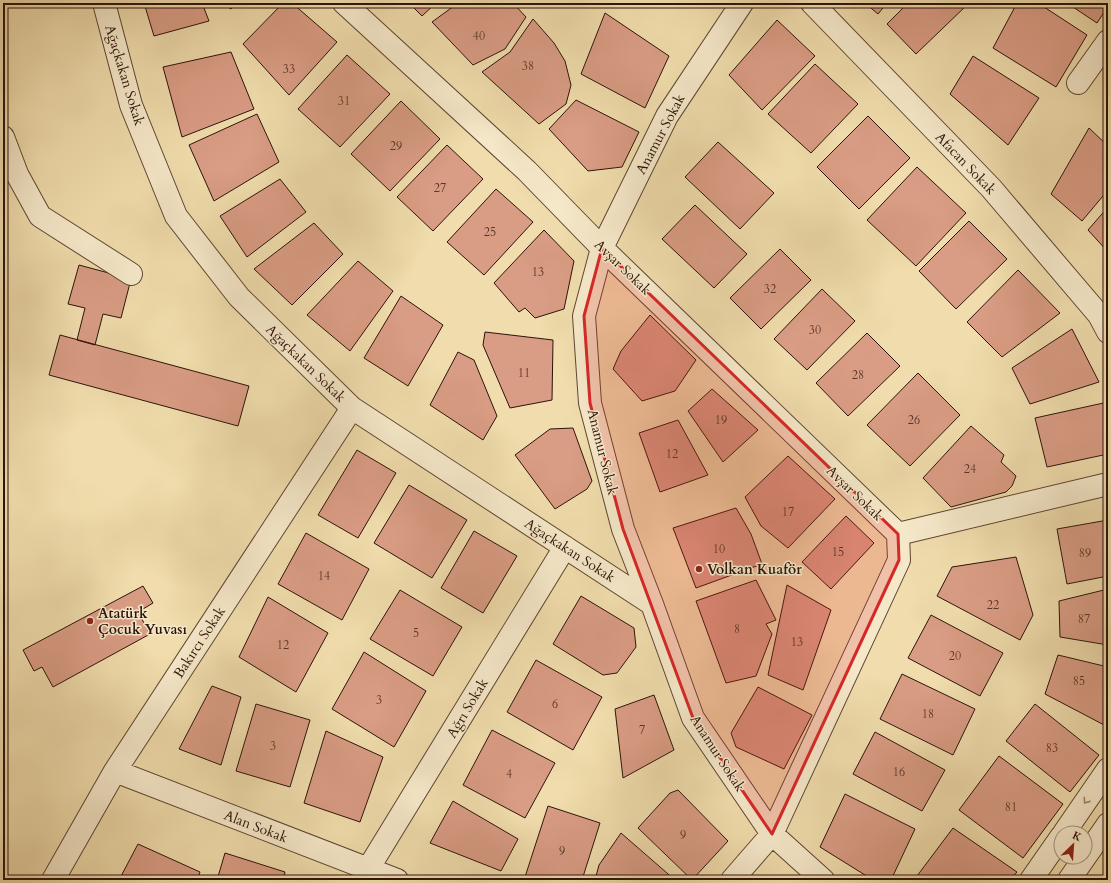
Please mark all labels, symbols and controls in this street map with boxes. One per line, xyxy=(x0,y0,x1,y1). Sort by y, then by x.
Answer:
street label: Ağaçkakan Sokak xyxy=(100,22,149,128)
house number: 40 xyxy=(473,28,485,44)
house number: 38 xyxy=(522,58,534,74)
house number: 33 xyxy=(283,61,295,77)
street label: Anamur Sokak xyxy=(631,90,690,178)
house number: 31 xyxy=(338,93,350,109)
street label: Afacan Sokak xyxy=(931,128,1001,199)
house number: 29 xyxy=(390,138,402,154)
house number: 27 xyxy=(434,180,446,196)
house number: 25 xyxy=(484,224,496,240)
street label: Avşar Sokak xyxy=(590,235,656,300)
house number: 13 xyxy=(532,264,544,280)
house number: 32 xyxy=(764,281,776,297)
street label: Ağaçkakan Sokak xyxy=(261,320,350,407)
house number: 30 xyxy=(809,322,821,338)
house number: 11 xyxy=(518,365,530,381)
house number: 28 xyxy=(852,367,864,383)
street label: Anamur Sokak xyxy=(583,407,622,498)
house number: 19 xyxy=(715,412,727,428)
house number: 26 xyxy=(908,412,920,428)
house number: 12 xyxy=(666,446,678,462)
street label: Avşar Sokak xyxy=(822,461,888,526)
house number: 24 xyxy=(964,461,976,477)
house number: 17 xyxy=(782,504,794,520)
street label: Ağaçkakan Sokak xyxy=(521,514,619,587)
house number: 10 xyxy=(713,541,725,557)
house number: 15 xyxy=(832,544,844,560)
house number: 89 xyxy=(1079,545,1091,561)
place label: Volkan Kuaför xyxy=(707,560,802,579)
marker: Volkan Kuaför xyxy=(694,564,704,574)
house number: 14 xyxy=(318,568,330,584)
house number: 22 xyxy=(987,597,999,613)
street label: Bakırcı Sokak xyxy=(169,602,230,682)
place label: Atatürk Çocuk Yuvası xyxy=(98,604,188,639)
house number: 87 xyxy=(1078,611,1090,627)
marker: Atatürk Çocuk Yuvası xyxy=(85,616,95,626)
house number: 8 xyxy=(734,621,740,637)
house number: 5 xyxy=(413,625,419,641)
house number: 13 xyxy=(791,634,803,650)
house number: 12 xyxy=(277,637,289,653)
house number: 20 xyxy=(949,648,961,664)
house number: 85 xyxy=(1073,673,1085,689)
street label: Ağrı Sokak xyxy=(442,675,493,742)
house number: 3 xyxy=(376,692,382,708)
house number: 6 xyxy=(552,696,558,712)
house number: 18 xyxy=(922,706,934,722)
street label: Anamur Sokak xyxy=(686,711,750,796)
house number: 7 xyxy=(639,722,645,738)
house number: 3 xyxy=(270,738,276,754)
house number: 83 xyxy=(1046,740,1058,756)
house number: 16 xyxy=(893,764,905,780)
house number: 4 xyxy=(506,766,512,782)
one-way arrow xyxy=(1083,797,1091,804)
house number: 81 xyxy=(1005,799,1017,815)
street label: Alan Sokak xyxy=(221,806,291,848)
north arrow xyxy=(1053,825,1093,865)
house number: 9 xyxy=(680,827,686,843)
text: K xyxy=(1070,828,1084,845)
house number: 9 xyxy=(559,843,565,859)

